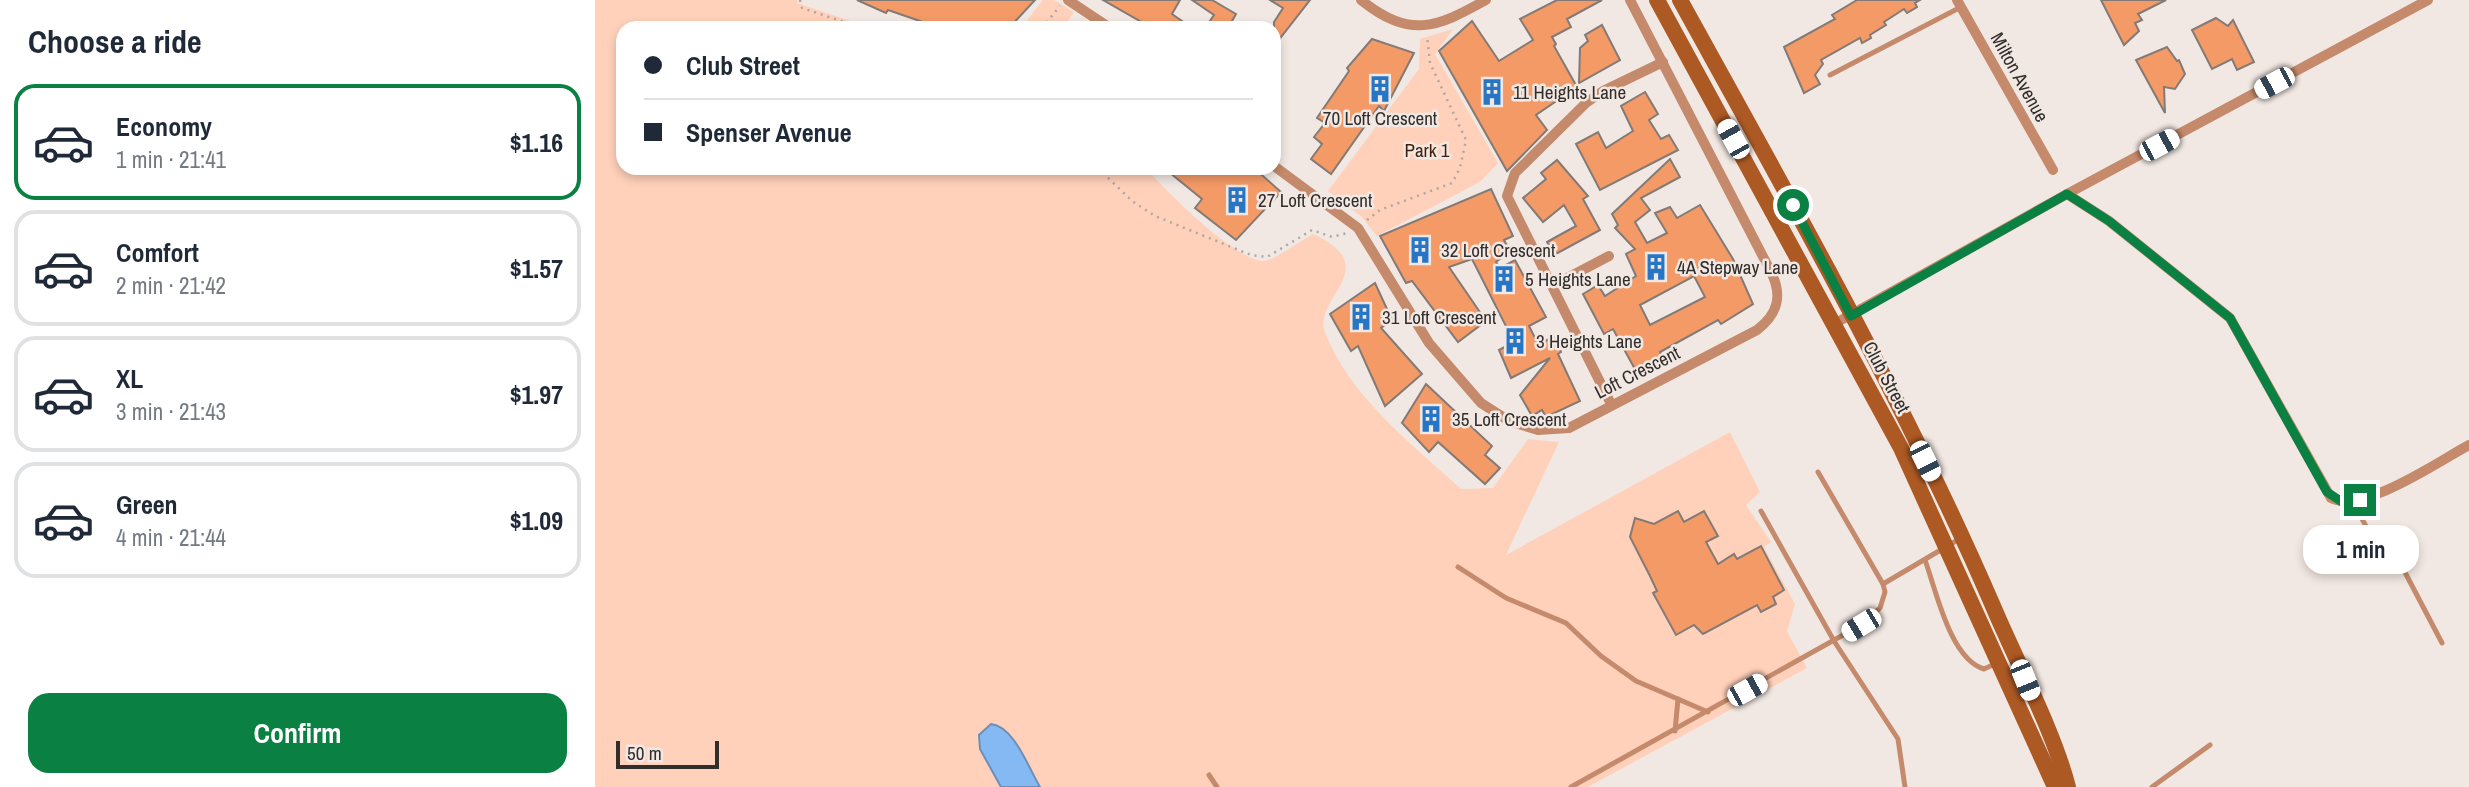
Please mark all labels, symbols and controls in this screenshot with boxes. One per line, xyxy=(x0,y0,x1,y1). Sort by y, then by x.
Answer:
text: Choose a ride xyxy=(28,20,202,63)
street label: Milton Avenue xyxy=(1985,28,2055,126)
text: Club Street xyxy=(686,48,800,83)
car xyxy=(2251,64,2298,102)
building icon: 70 Loft Crescent xyxy=(1365,74,1395,104)
building icon: 11 Heights Lane xyxy=(1477,77,1507,107)
place label: 11 Heights Lane xyxy=(1513,79,1626,105)
place label: 70 Loft Crescent xyxy=(1323,105,1438,131)
text: Economy xyxy=(116,109,212,144)
icon: car xyxy=(32,111,95,174)
text: Spenser Avenue xyxy=(686,115,852,150)
car xyxy=(1714,116,1753,162)
text: $1.16 xyxy=(510,125,563,160)
car xyxy=(2136,126,2183,164)
park label: Park 1 xyxy=(1404,137,1450,163)
text: 1 min · 21:41 xyxy=(116,144,226,175)
building icon: 27 Loft Crescent xyxy=(1222,185,1252,215)
place label: 27 Loft Crescent xyxy=(1258,187,1373,213)
route start xyxy=(1777,189,1809,221)
text: Comfort xyxy=(116,235,199,270)
building icon: 32 Loft Crescent xyxy=(1405,235,1435,265)
icon: car xyxy=(32,237,95,300)
place label: 32 Loft Crescent xyxy=(1441,237,1556,263)
text: $1.57 xyxy=(510,251,563,286)
building icon: 4A Stepway Lane xyxy=(1641,252,1671,282)
place label: 4A Stepway Lane xyxy=(1677,254,1798,280)
building icon: 5 Heights Lane xyxy=(1489,264,1519,294)
place label: 5 Heights Lane xyxy=(1525,266,1631,292)
text: 2 min · 21:42 xyxy=(116,270,226,301)
building icon: 31 Loft Crescent xyxy=(1346,302,1376,332)
place label: 31 Loft Crescent xyxy=(1382,304,1497,330)
building icon: 3 Heights Lane xyxy=(1500,326,1530,356)
place label: 3 Heights Lane xyxy=(1536,328,1642,354)
street label: Club Street xyxy=(1857,336,1917,418)
street label: Loft Crescent xyxy=(1590,339,1685,405)
text: XL xyxy=(116,361,143,396)
icon: car xyxy=(32,363,95,426)
text: $1.97 xyxy=(510,377,563,412)
text: 3 min · 21:43 xyxy=(116,396,226,427)
building icon: 35 Loft Crescent xyxy=(1416,404,1446,434)
place label: 35 Loft Crescent xyxy=(1452,406,1567,432)
car xyxy=(1907,438,1944,484)
route end xyxy=(2344,484,2376,516)
text: Green xyxy=(116,487,178,522)
icon: car xyxy=(32,489,95,552)
text: $1.09 xyxy=(510,503,563,538)
text: 4 min · 21:44 xyxy=(116,522,226,553)
callout: 1 min xyxy=(2302,524,2418,574)
text: 1 min xyxy=(2336,534,2386,565)
car xyxy=(1838,605,1885,645)
car xyxy=(2008,657,2043,703)
car xyxy=(1724,671,1771,709)
button: Confirm xyxy=(28,693,567,773)
scale bar xyxy=(616,738,719,770)
text: 50 m xyxy=(627,740,662,766)

